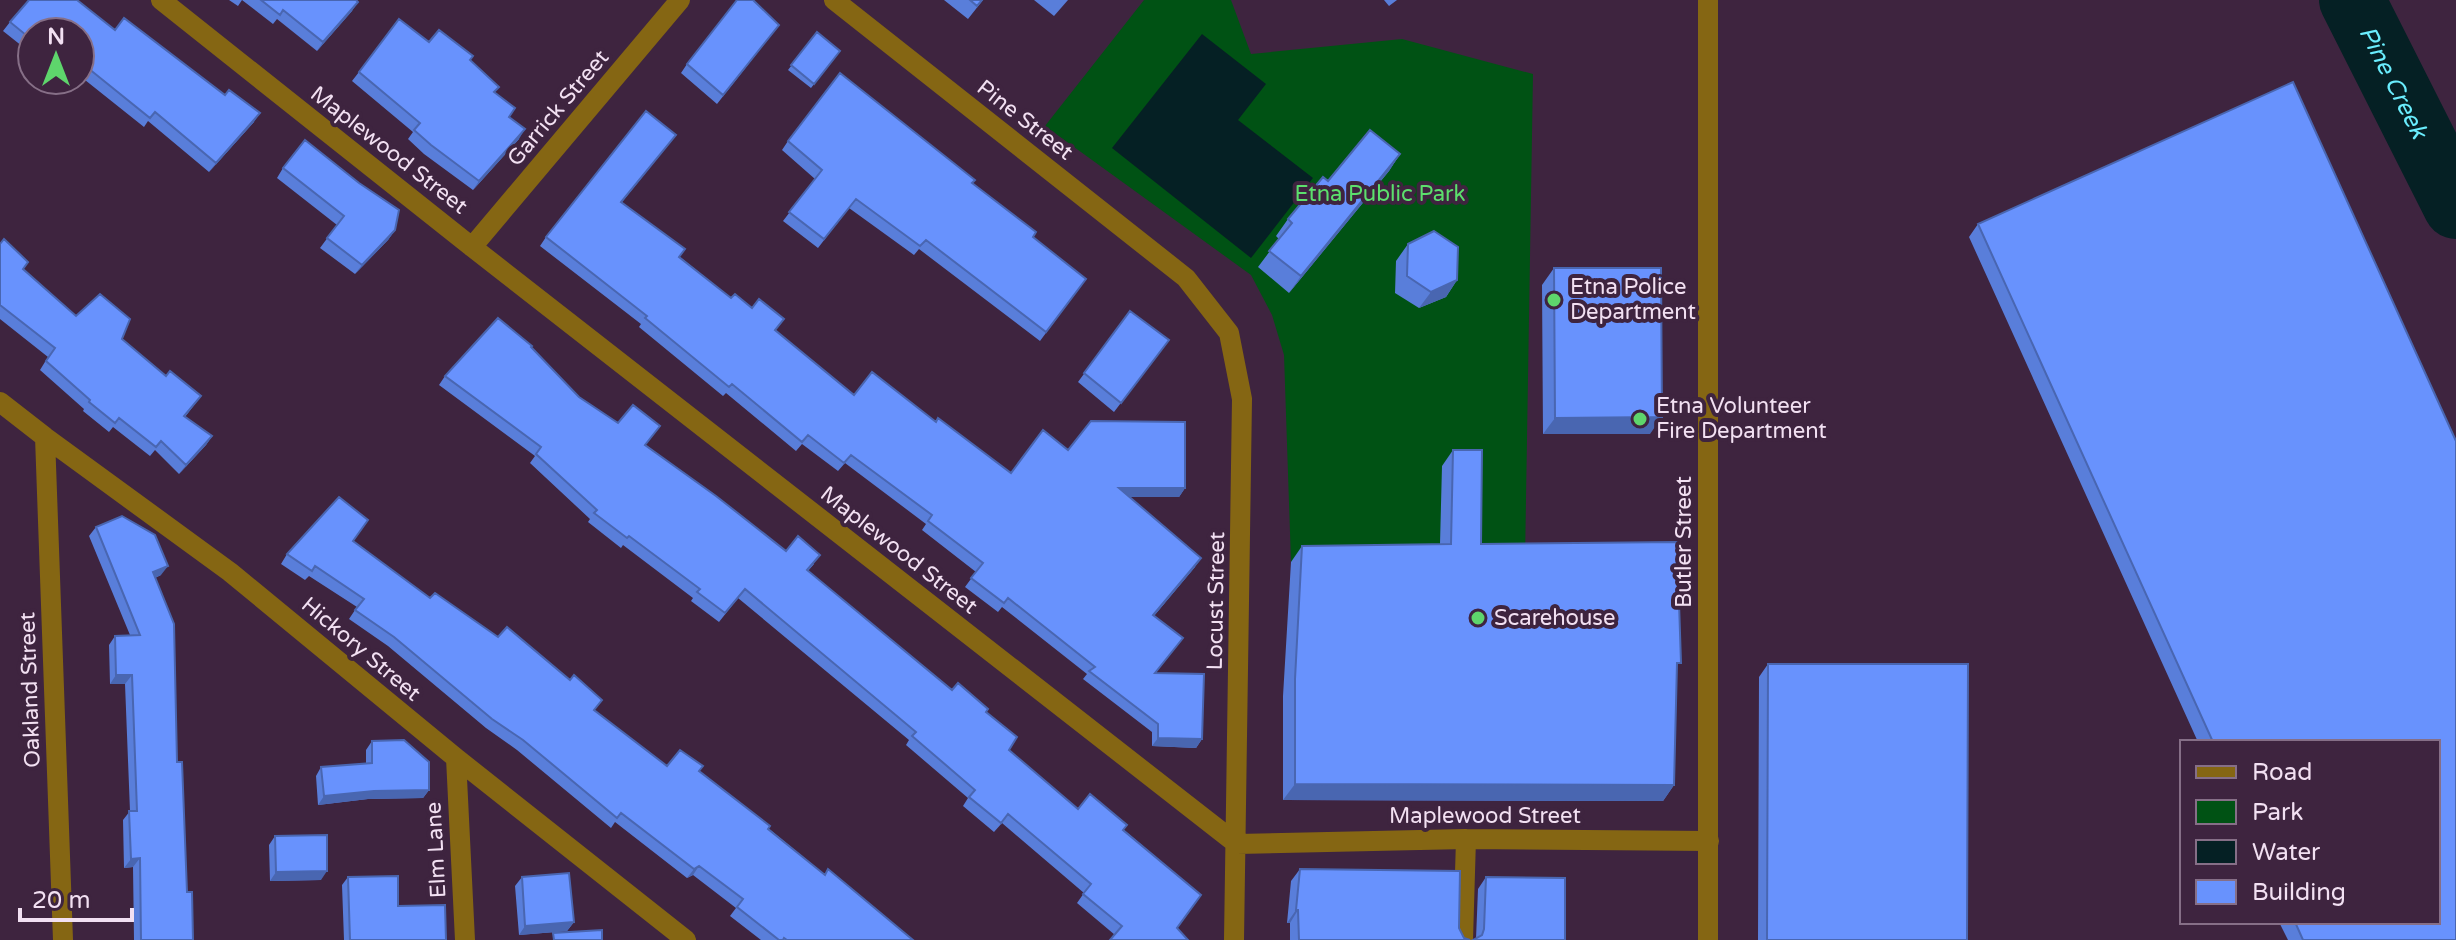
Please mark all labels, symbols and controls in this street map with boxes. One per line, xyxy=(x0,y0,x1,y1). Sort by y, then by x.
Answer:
north arrow xyxy=(16,16,96,96)
water label: Pine Creek xyxy=(2353,21,2435,145)
text: N xyxy=(47,24,65,50)
street label: Garrick Street xyxy=(502,45,614,171)
street label: Pine Street xyxy=(972,74,1078,166)
street label: Maplewood Street xyxy=(305,81,473,219)
park label: Etna Public Park xyxy=(1295,181,1465,207)
place label: Etna Police Department xyxy=(1570,274,1696,325)
marker: Etna Police Department xyxy=(1545,291,1563,309)
place label: Etna Volunteer Fire Department xyxy=(1656,393,1827,444)
marker: Etna Volunteer Fire Department xyxy=(1631,410,1649,428)
street label: Butler Street xyxy=(1671,476,1697,608)
street label: Maplewood Street xyxy=(815,481,983,619)
street label: Locust Street xyxy=(1202,531,1230,671)
street label: Hickory Street xyxy=(296,592,426,706)
place label: Scarehouse xyxy=(1494,605,1615,631)
marker: Scarehouse xyxy=(1469,609,1487,627)
street label: Oakland Street xyxy=(14,612,46,768)
legend xyxy=(2180,740,2440,924)
text: Road xyxy=(2252,758,2312,787)
text: Park xyxy=(2252,798,2303,827)
street label: Elm Lane xyxy=(420,801,452,899)
street label: Maplewood Street xyxy=(1389,803,1581,829)
text: Water xyxy=(2252,838,2321,867)
scale bar xyxy=(20,872,132,922)
text: Building xyxy=(2252,878,2346,907)
text: 20 m xyxy=(32,886,90,915)

